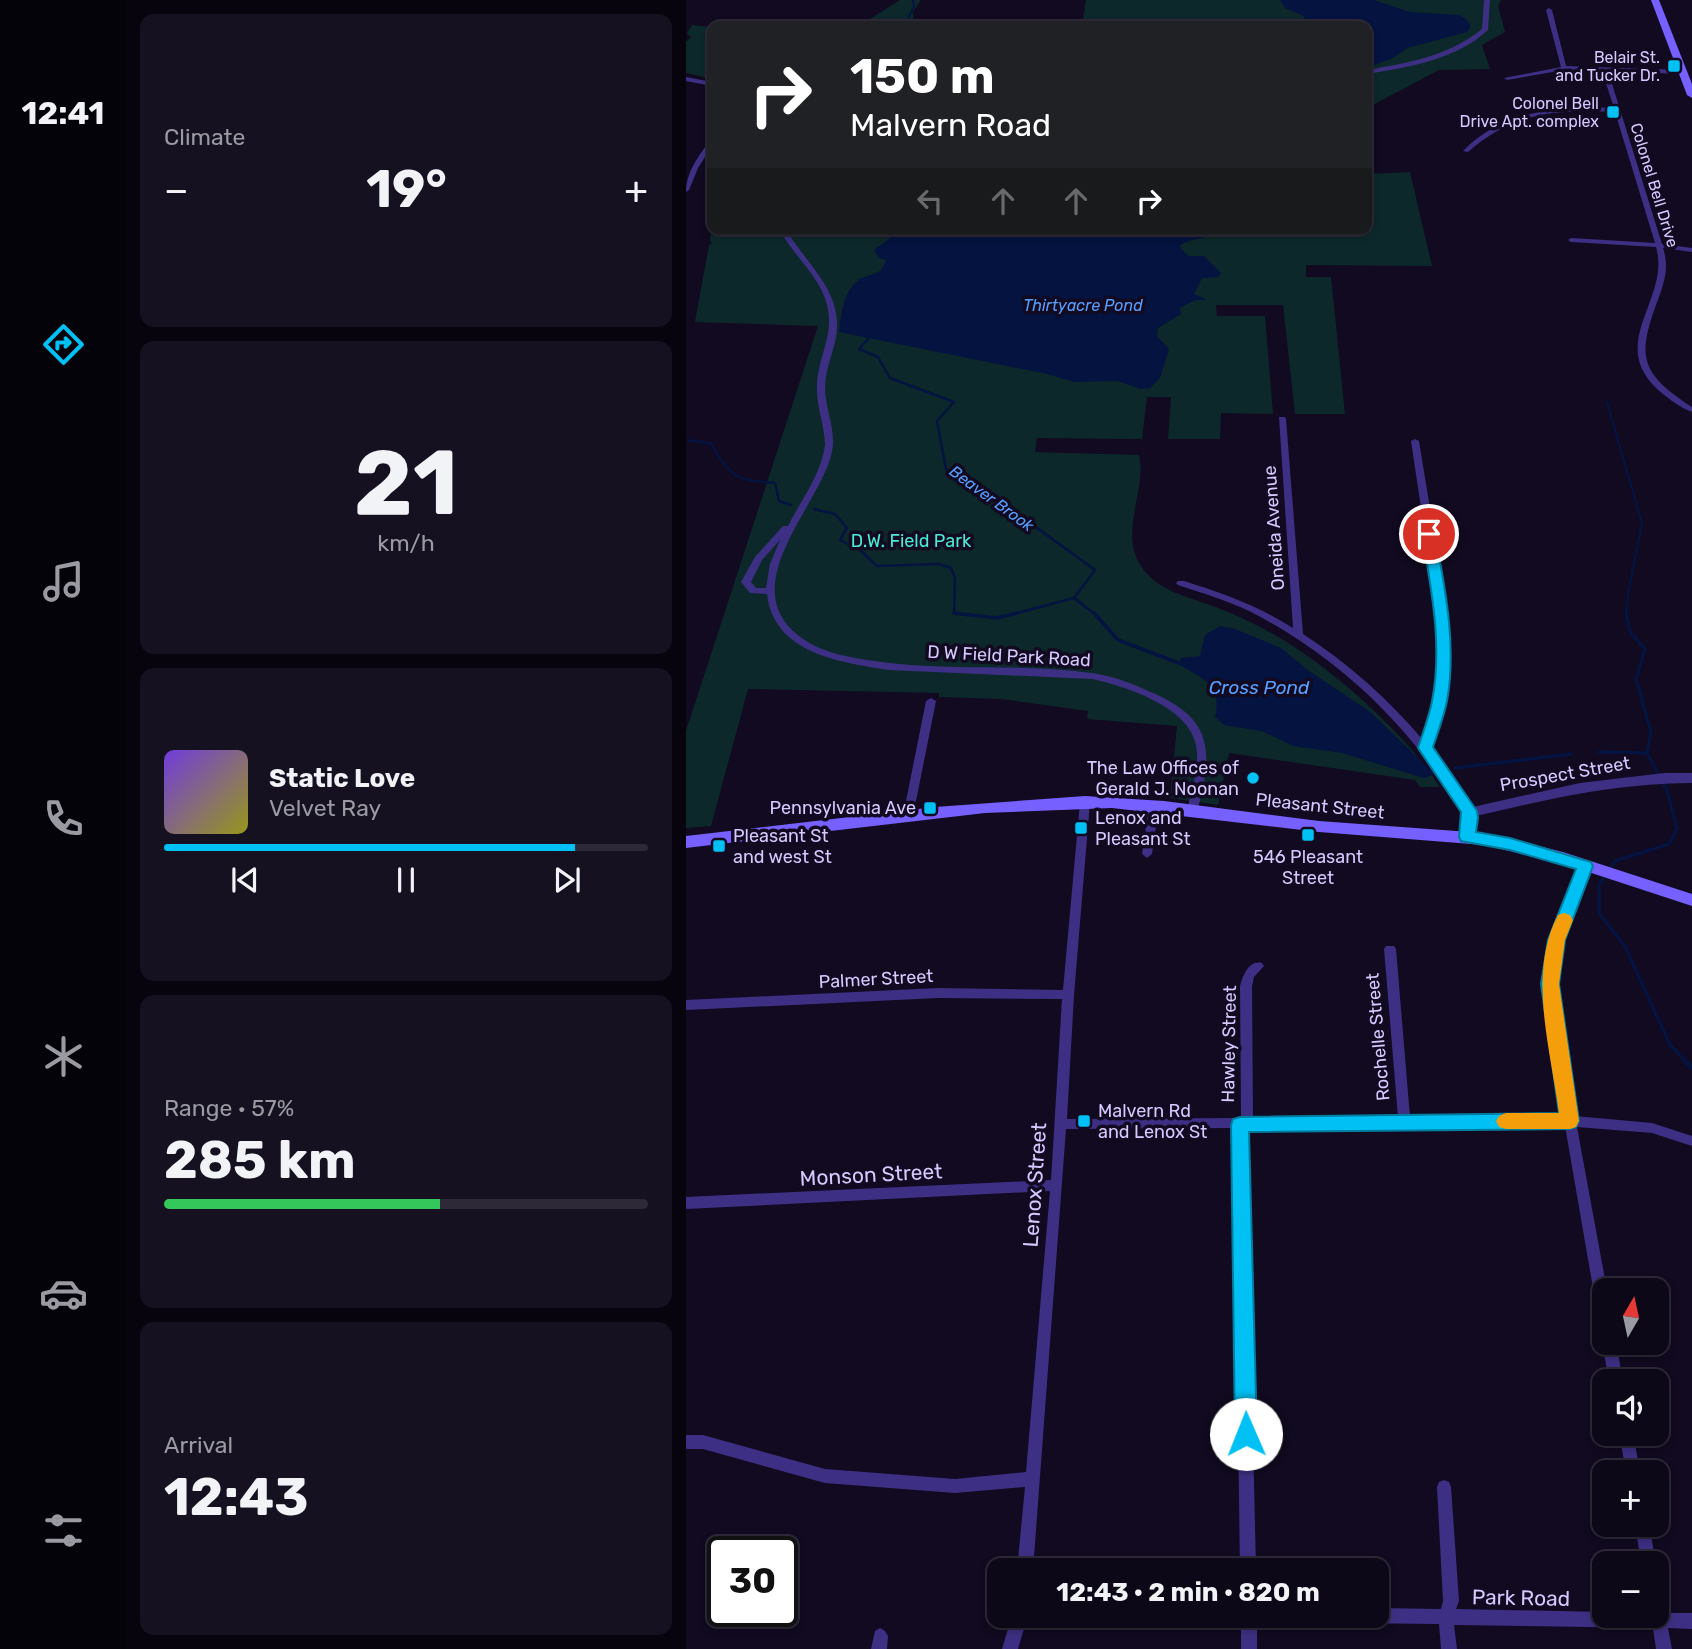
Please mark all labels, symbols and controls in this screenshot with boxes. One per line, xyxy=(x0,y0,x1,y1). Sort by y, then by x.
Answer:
text: 150 m xyxy=(850,47,995,105)
place label: Belair St. and Tucker Dr. xyxy=(1555,48,1660,85)
icon: right xyxy=(735,49,826,140)
marker: Belair St. and Tucker Dr. xyxy=(1666,58,1682,74)
text: 12:41 xyxy=(21,94,105,132)
place label: Colonel Bell Drive Apt. complex xyxy=(1460,94,1599,131)
marker: Colonel Bell Drive Apt. complex xyxy=(1605,104,1621,120)
text: Malvern Road xyxy=(850,106,1051,144)
street label: Colonel Bell Drive xyxy=(1627,121,1683,250)
text: Climate xyxy=(164,123,245,151)
text: 19° xyxy=(366,158,447,220)
text: − xyxy=(164,167,189,213)
text: + xyxy=(624,167,648,213)
icon: left xyxy=(911,182,949,220)
icon: ahead xyxy=(984,182,1022,220)
icon: ahead xyxy=(1057,182,1095,220)
icon: right xyxy=(1130,182,1168,220)
water label: Thirtyacre Pond xyxy=(1023,296,1143,315)
icon: directions xyxy=(39,320,88,369)
text: 21 xyxy=(354,429,458,537)
water label: Beaver Brook xyxy=(946,461,1038,536)
street label: Oneida Avenue xyxy=(1259,465,1289,591)
pin xyxy=(1399,504,1459,564)
icon: arrive xyxy=(1410,515,1448,553)
text: km/h xyxy=(377,529,435,557)
park label: D.W. Field Park xyxy=(851,530,972,552)
icon: music xyxy=(39,557,88,606)
street label: D W Field Park Road xyxy=(927,641,1091,671)
water label: Cross Pond xyxy=(1209,676,1310,699)
street label: Prospect Street xyxy=(1498,752,1632,796)
place label: The Law Offices of Gerald J. Noonan xyxy=(1087,757,1239,800)
text: Static Love xyxy=(269,763,415,794)
marker: The Law Offices of Gerald J. Noonan xyxy=(1245,770,1261,786)
street label: Pleasant Street xyxy=(1255,788,1385,824)
icon: phone xyxy=(39,794,88,843)
text: Velvet Ray xyxy=(269,794,381,822)
place label: Pennsylvania Ave xyxy=(770,797,916,819)
marker: Pennsylvania Ave xyxy=(922,800,938,816)
place label: Lenox and Pleasant St xyxy=(1095,807,1191,850)
marker: Lenox and Pleasant St xyxy=(1073,820,1089,836)
place label: Pleasant St and west St xyxy=(733,825,832,868)
marker: 546 Pleasant Street xyxy=(1300,827,1316,843)
marker: Pleasant St and west St xyxy=(711,838,727,854)
place label: 546 Pleasant Street xyxy=(1253,846,1363,889)
icon: previous xyxy=(226,861,264,899)
icon: pause xyxy=(387,861,425,899)
icon: next xyxy=(548,861,586,899)
street label: Palmer Street xyxy=(818,965,934,993)
street label: Rochelle Street xyxy=(1361,972,1395,1102)
street label: Hawley Street xyxy=(1217,985,1241,1103)
icon: climate xyxy=(39,1032,88,1081)
text: Range · 57% xyxy=(164,1094,294,1122)
place label: Malvern Rd and Lenox St xyxy=(1098,1100,1207,1143)
marker: Malvern Rd and Lenox St xyxy=(1076,1113,1092,1129)
street label: Lenox Street xyxy=(1018,1122,1051,1248)
text: 285 km xyxy=(164,1129,356,1191)
street label: Monson Street xyxy=(799,1158,943,1191)
icon: car xyxy=(39,1269,88,1318)
north arrow xyxy=(1592,1278,1670,1354)
map controls xyxy=(1592,1278,1669,1628)
button: sound xyxy=(1592,1369,1669,1446)
position arrow xyxy=(1209,1397,1283,1471)
text: Arrival xyxy=(164,1431,233,1459)
button: + xyxy=(1592,1460,1669,1537)
text: 12:43 xyxy=(164,1466,309,1528)
icon: filters xyxy=(39,1506,88,1555)
speed limit sign: 30 xyxy=(707,1536,798,1627)
button: − xyxy=(1592,1551,1669,1628)
text: 12:43 · 2 min · 820 m xyxy=(1056,1577,1320,1608)
street label: Park Road xyxy=(1472,1584,1570,1611)

